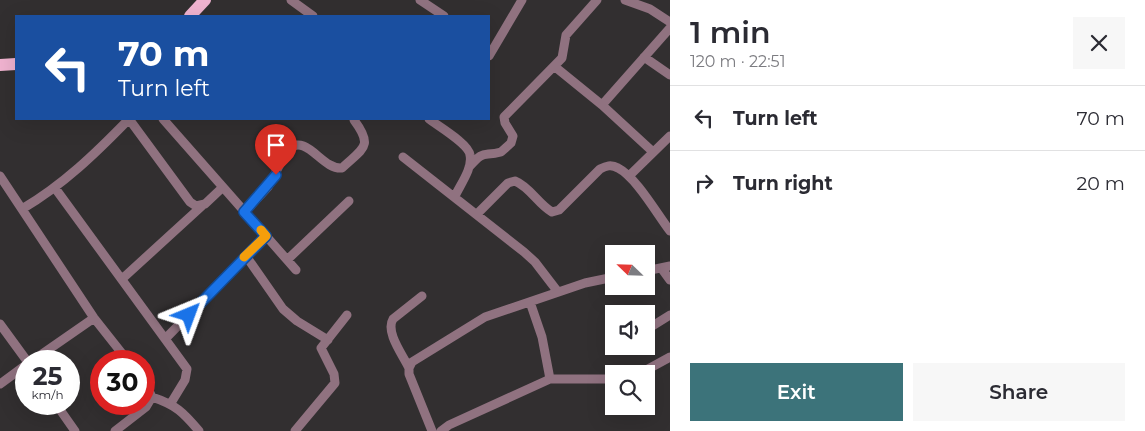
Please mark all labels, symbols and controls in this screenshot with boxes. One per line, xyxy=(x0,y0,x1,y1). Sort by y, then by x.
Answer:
text: 1 min xyxy=(690,14,771,51)
button: close xyxy=(1073,17,1125,69)
text: 70 m xyxy=(118,32,209,75)
icon: left xyxy=(35,35,100,100)
text: 120 m · 22:51 xyxy=(690,52,785,71)
text: Turn left xyxy=(118,75,210,102)
icon: left xyxy=(690,104,718,132)
text: Turn left xyxy=(733,107,818,130)
text: 70 m xyxy=(1076,107,1125,130)
pin xyxy=(255,124,297,175)
icon: arrive xyxy=(262,131,290,159)
icon: right xyxy=(690,169,718,197)
text: Turn right xyxy=(733,172,833,195)
text: 20 m xyxy=(1077,172,1125,195)
north arrow xyxy=(605,245,655,295)
map controls xyxy=(605,245,655,415)
position arrow xyxy=(162,288,214,340)
button: sound xyxy=(605,305,655,355)
speed limit sign: 30 xyxy=(90,350,155,415)
text: 25 xyxy=(33,361,62,391)
button: Exit xyxy=(690,363,903,421)
button: Share xyxy=(913,363,1125,421)
button: search xyxy=(605,365,655,415)
text: km/h xyxy=(31,387,64,402)

